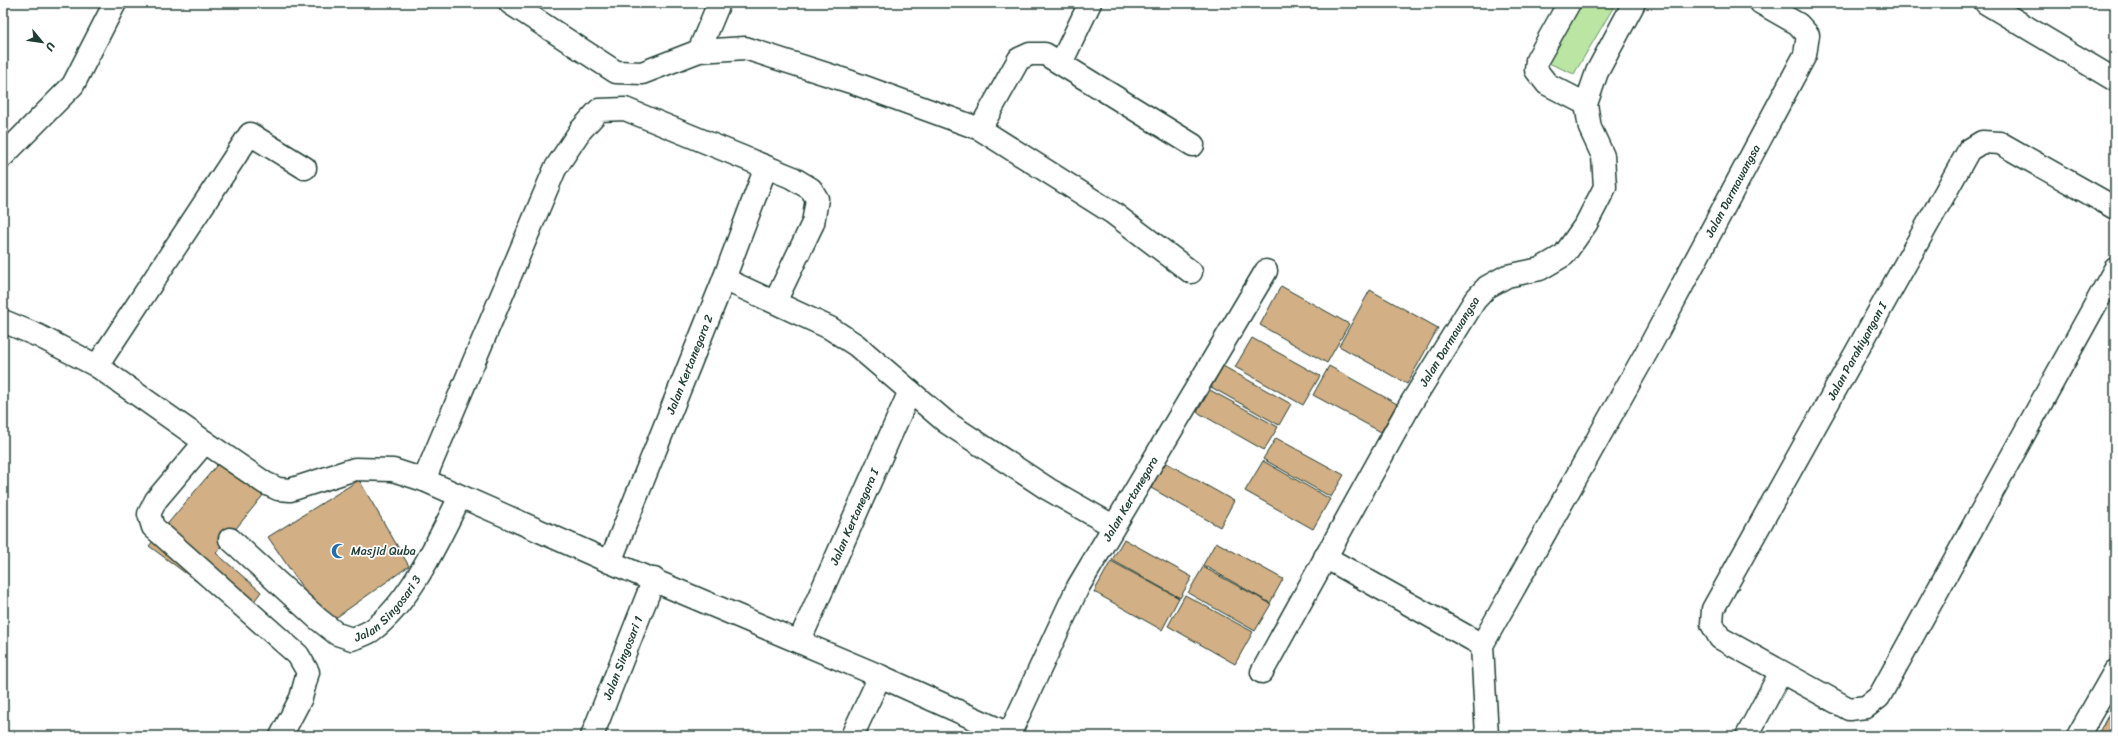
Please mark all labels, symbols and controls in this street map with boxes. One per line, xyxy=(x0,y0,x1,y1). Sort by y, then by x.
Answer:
north arrow xyxy=(22,22,62,62)
text: U xyxy=(40,39,60,55)
street label: Jalan Darmawangsa xyxy=(1698,140,1767,242)
street label: Jalan Darmawangsa xyxy=(1412,292,1486,392)
street label: Jalan Parahiyangan I xyxy=(1820,297,1894,405)
street label: Jalan Kertanegara 2 xyxy=(659,311,720,419)
street label: Jalan Kertanegara xyxy=(1096,452,1164,546)
street label: Jalan Kertanegara I xyxy=(823,464,886,569)
place label: Masjid Quba xyxy=(351,540,416,562)
mosque icon: Masjid Quba xyxy=(330,542,348,560)
street label: Jalan Singosari 3 xyxy=(350,570,427,649)
street label: Jalan Singosari 1 xyxy=(596,613,649,704)

